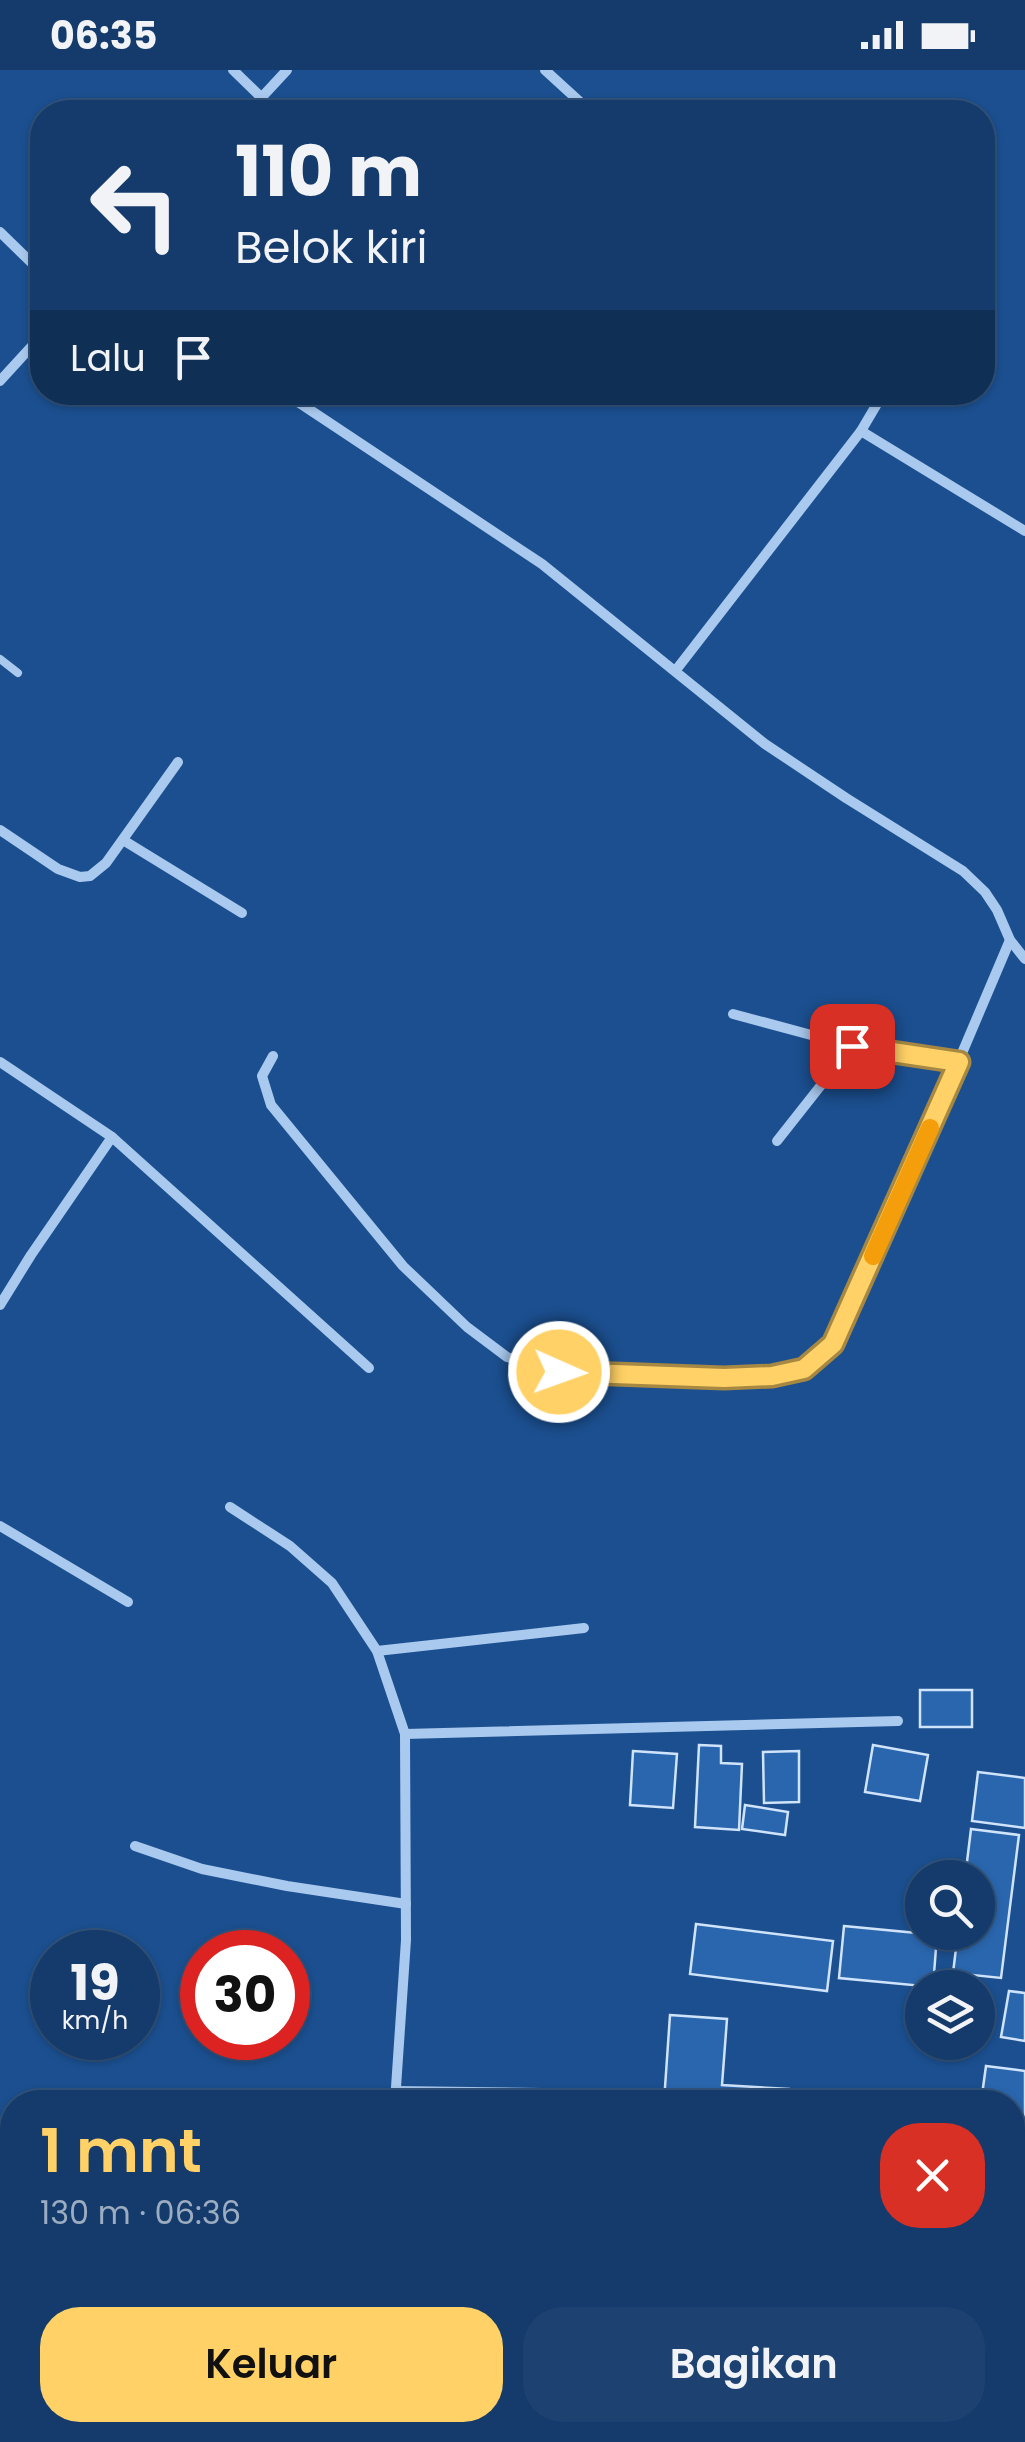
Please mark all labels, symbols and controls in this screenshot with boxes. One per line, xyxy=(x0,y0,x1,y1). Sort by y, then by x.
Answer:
text: 06:35 xyxy=(50,9,157,62)
text: 110 m xyxy=(235,122,422,221)
icon: left xyxy=(70,140,200,270)
text: Belok kiri xyxy=(235,216,428,279)
icon: arrive xyxy=(166,330,221,385)
text: Lalu xyxy=(70,331,146,384)
pin xyxy=(810,1004,895,1089)
icon: arrive xyxy=(825,1019,880,1074)
position arrow xyxy=(507,1320,611,1424)
map controls xyxy=(905,1860,995,2060)
button: search xyxy=(905,1860,995,1950)
speed limit sign: 30 xyxy=(180,1930,310,2060)
text: 19 xyxy=(70,1947,120,2018)
button: layers xyxy=(905,1970,995,2060)
text: km/h xyxy=(62,2003,128,2038)
text: 1 mnt xyxy=(40,2109,202,2193)
button: close xyxy=(880,2123,985,2228)
text: 130 m · 06:36 xyxy=(40,2190,241,2235)
button: Keluar xyxy=(40,2307,503,2422)
button: Bagikan xyxy=(523,2307,985,2422)

